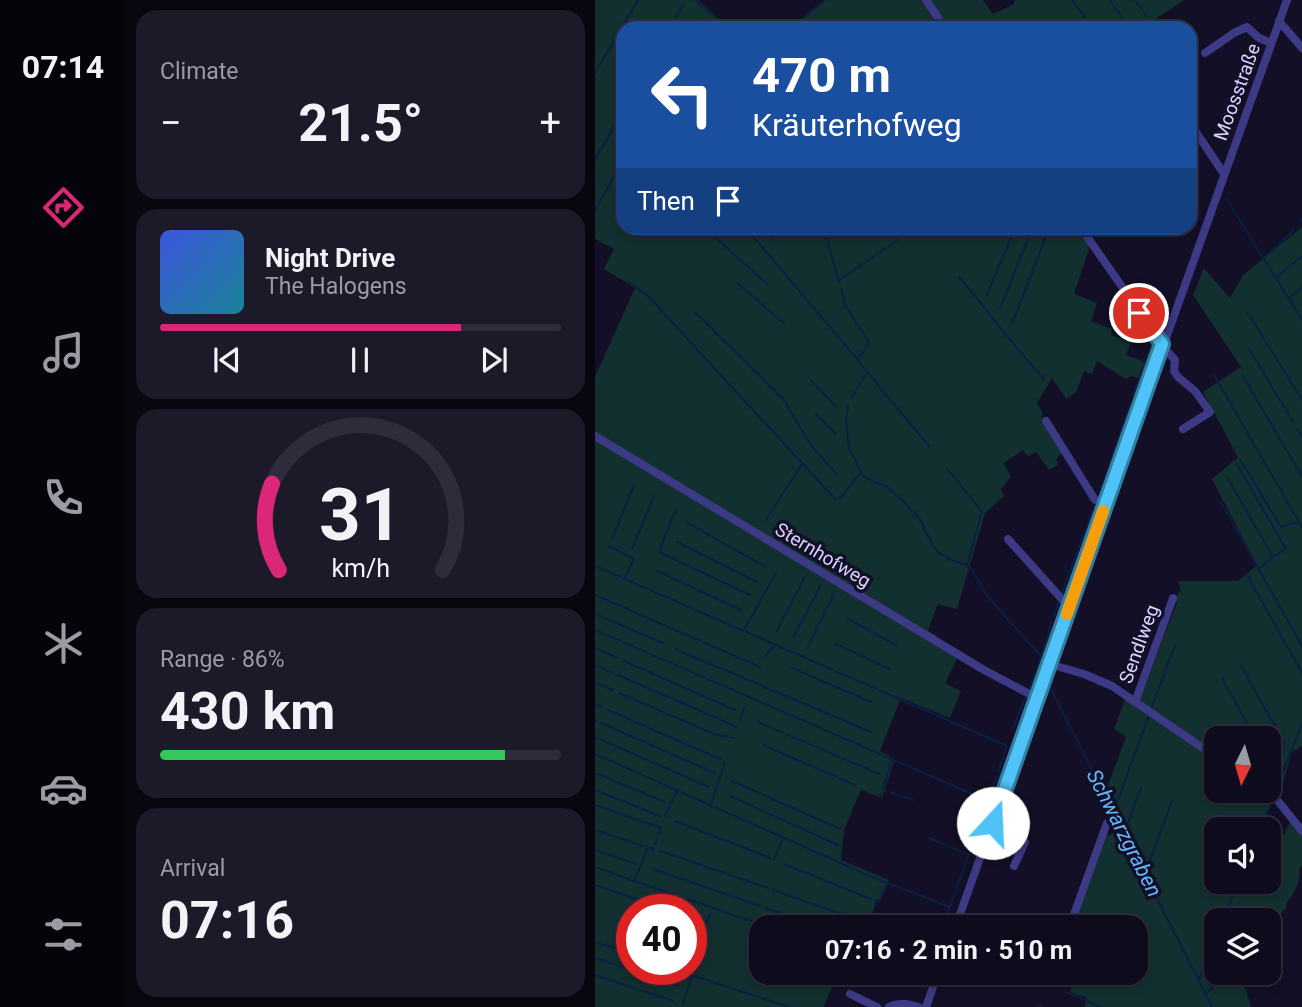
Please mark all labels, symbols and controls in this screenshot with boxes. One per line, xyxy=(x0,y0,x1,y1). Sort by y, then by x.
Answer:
street label: Moosstraße xyxy=(1209,40,1265,144)
text: 470 m xyxy=(752,47,891,104)
text: 07:14 xyxy=(22,48,104,86)
icon: left xyxy=(637,49,728,140)
text: Climate xyxy=(160,58,239,85)
text: 21.5° xyxy=(298,93,423,154)
text: − xyxy=(160,101,182,145)
text: + xyxy=(539,101,561,145)
text: Kräuterhofweg xyxy=(752,106,962,144)
icon: arrive xyxy=(709,182,747,220)
icon: directions xyxy=(39,183,88,232)
text: Then xyxy=(637,186,695,216)
text: Night Drive xyxy=(265,243,395,273)
text: The Halogens xyxy=(265,273,407,300)
pin xyxy=(1109,283,1169,343)
icon: arrive xyxy=(1120,294,1158,332)
icon: music xyxy=(39,328,88,377)
icon: previous xyxy=(208,341,246,379)
icon: pause xyxy=(341,341,379,379)
icon: next xyxy=(475,341,513,379)
text: 31 xyxy=(319,472,402,558)
icon: phone xyxy=(39,473,88,522)
street label: Sternhofweg xyxy=(771,517,875,593)
text: km/h xyxy=(331,553,390,582)
street label: Sendlweg xyxy=(1114,601,1164,687)
icon: climate xyxy=(39,619,88,668)
text: Range · 86% xyxy=(160,646,285,673)
text: 430 km xyxy=(160,681,335,742)
north arrow xyxy=(1204,726,1281,803)
map controls xyxy=(1204,726,1281,985)
icon: car xyxy=(39,764,88,813)
water label: Schwarzgraben xyxy=(1082,765,1166,901)
position arrow xyxy=(956,786,1030,860)
button: sound xyxy=(1204,817,1281,894)
text: Arrival xyxy=(160,855,225,882)
text: 07:16 xyxy=(160,890,294,951)
speed limit sign: 40 xyxy=(616,894,707,985)
button: layers xyxy=(1204,908,1281,985)
icon: filters xyxy=(39,910,88,959)
text: 07:16 · 2 min · 510 m xyxy=(825,935,1072,965)

